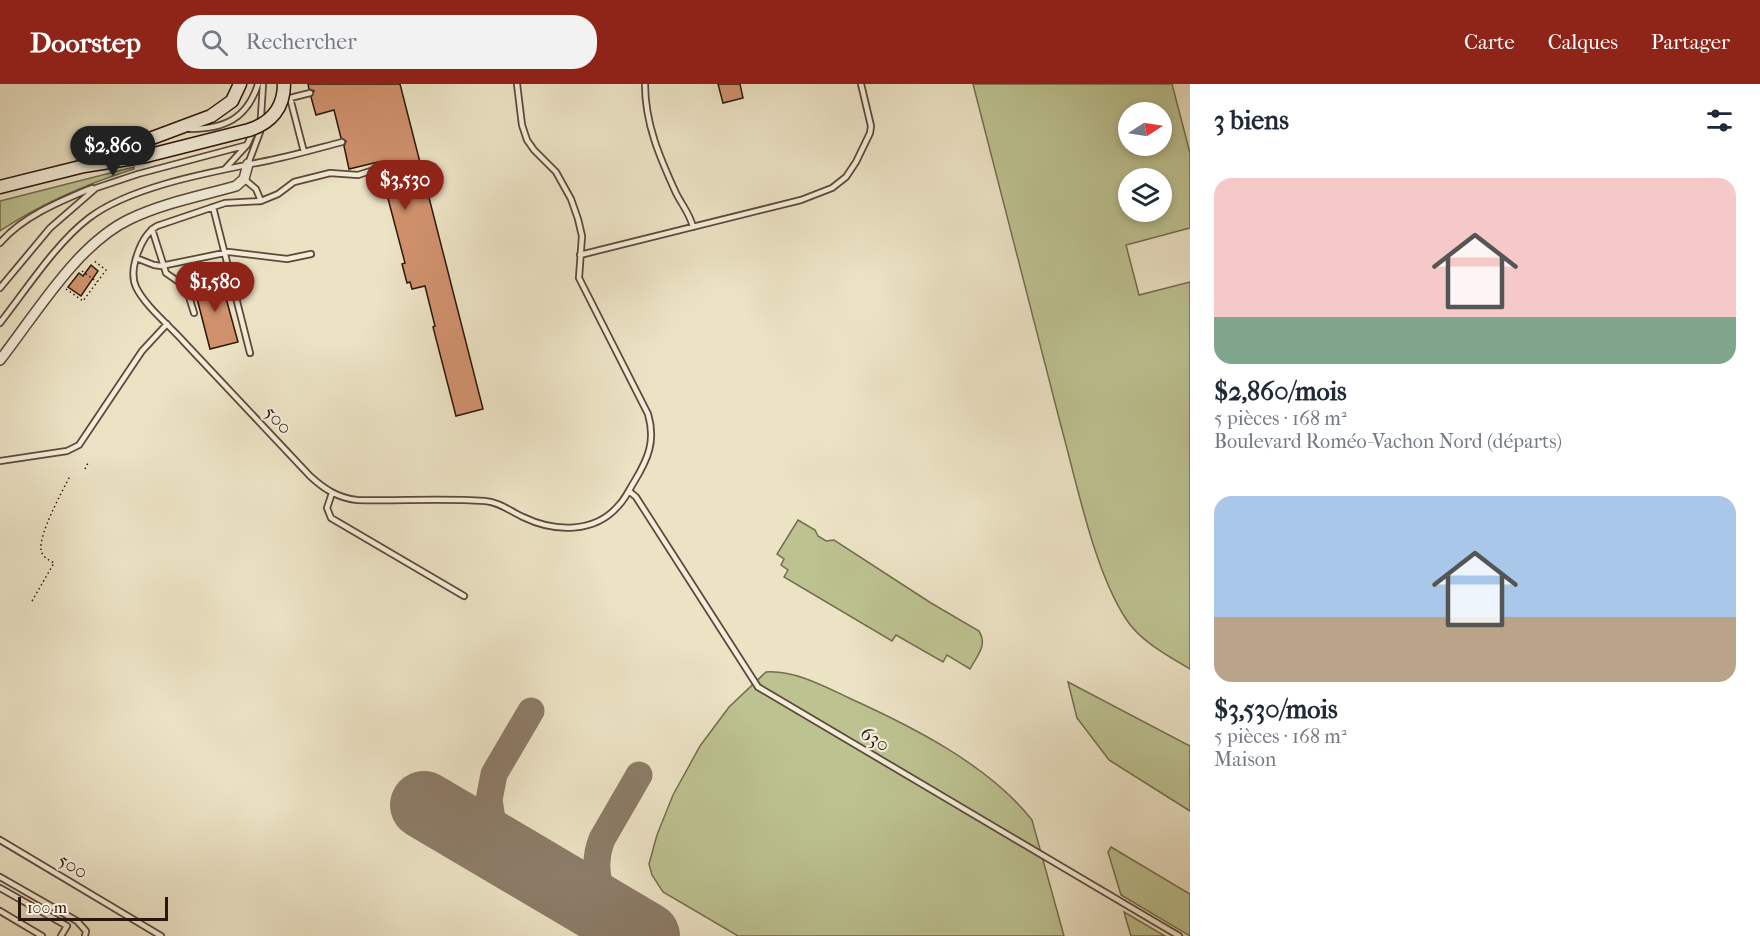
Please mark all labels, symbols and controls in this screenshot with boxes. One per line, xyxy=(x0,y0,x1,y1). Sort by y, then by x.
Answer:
search box xyxy=(177,15,597,69)
text: Doorstep xyxy=(30,26,141,59)
icon: search xyxy=(198,26,231,59)
text: Rechercher xyxy=(246,29,357,55)
text: Carte xyxy=(1464,30,1515,54)
text: Calques xyxy=(1548,30,1618,54)
text: Partager xyxy=(1651,30,1730,54)
north arrow xyxy=(1118,102,1172,156)
map controls xyxy=(1118,102,1172,222)
icon: filters xyxy=(1703,104,1736,137)
text: 3 biens xyxy=(1214,105,1289,136)
pin: $2,860 xyxy=(64,126,162,177)
text: $2,860 xyxy=(84,134,142,157)
pin: $3,530 xyxy=(356,160,454,211)
text: $3,530 xyxy=(380,168,430,191)
button: layers xyxy=(1118,168,1172,222)
icon: home xyxy=(1421,217,1529,325)
pin: $1,580 xyxy=(166,262,264,313)
text: $1,580 xyxy=(189,270,241,293)
text: $2,860/mois xyxy=(1214,376,1347,407)
street label: 500 xyxy=(259,401,297,439)
text: 5 pièces · 168 m² xyxy=(1214,407,1347,430)
text: Boulevard Roméo-Vachon Nord (départs) xyxy=(1214,430,1562,453)
icon: home xyxy=(1421,535,1529,643)
text: $3,530/mois xyxy=(1214,694,1338,725)
street label: 630 xyxy=(856,721,894,757)
text: 5 pièces · 168 m² xyxy=(1214,725,1347,748)
text: Maison xyxy=(1214,748,1276,771)
street label: 500 xyxy=(54,848,92,884)
scale bar xyxy=(18,894,168,922)
text: 100 m xyxy=(27,898,67,917)

